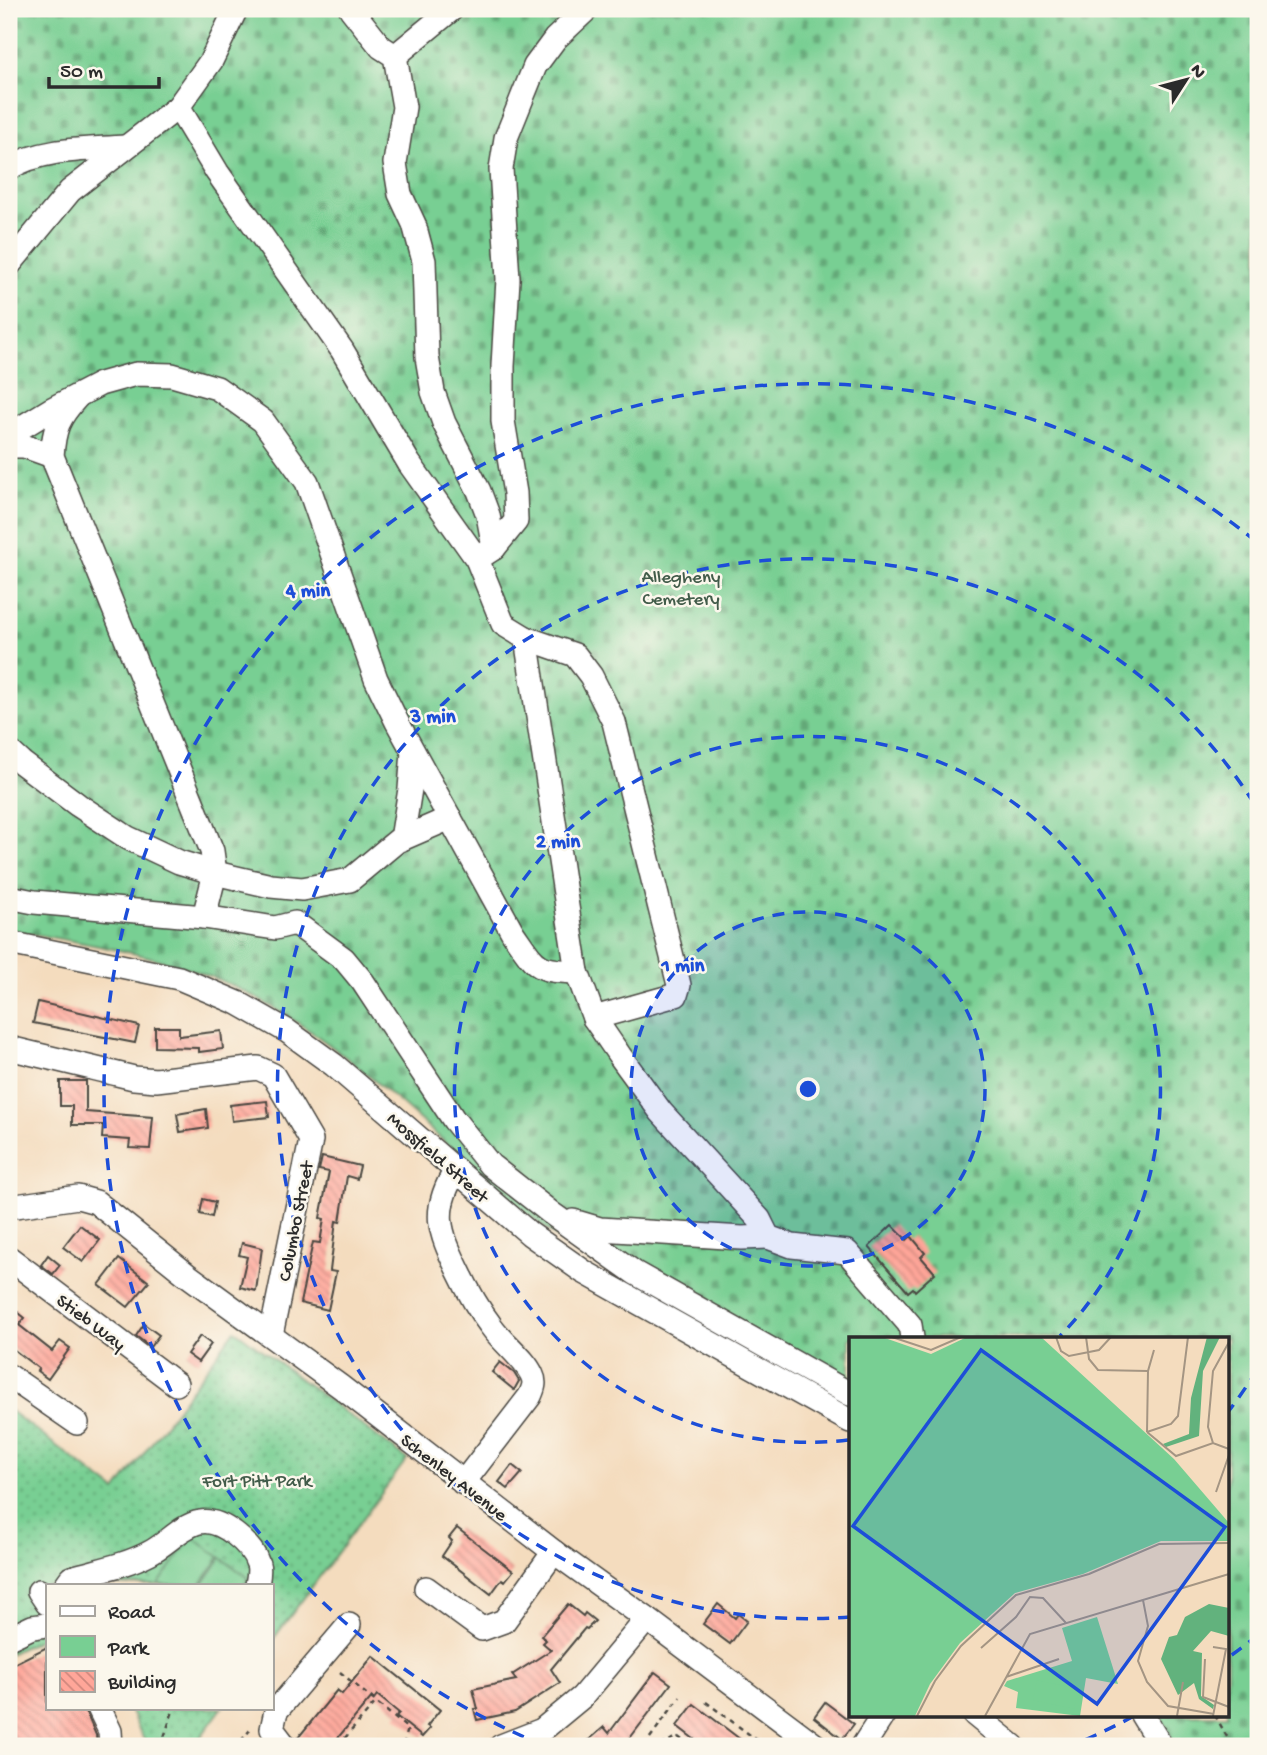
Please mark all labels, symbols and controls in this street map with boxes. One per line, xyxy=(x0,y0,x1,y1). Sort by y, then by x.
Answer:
scale bar xyxy=(49,46,159,90)
north arrow xyxy=(1152,46,1222,116)
text: N xyxy=(1184,60,1210,84)
text: 50 m xyxy=(60,61,103,86)
park label: Allegheny Cemetery xyxy=(642,567,721,612)
text: 4 min xyxy=(285,580,331,605)
text: 3 min xyxy=(409,706,457,731)
text: 2 min xyxy=(536,831,581,856)
text: 1 min xyxy=(661,955,705,980)
centre of rings xyxy=(796,1077,820,1101)
street label: Mossfield Street xyxy=(381,1108,494,1211)
street label: Columbo Street xyxy=(275,1157,321,1284)
street label: Stieb Way xyxy=(51,1290,130,1358)
inset map xyxy=(849,1337,1228,1716)
street label: Schenley Avenue xyxy=(395,1430,511,1528)
park label: Fort Pitt Park xyxy=(201,1471,313,1494)
legend xyxy=(46,1584,273,1710)
text: Road xyxy=(108,1602,156,1627)
text: Park xyxy=(107,1638,151,1663)
text: Building xyxy=(107,1672,177,1697)

